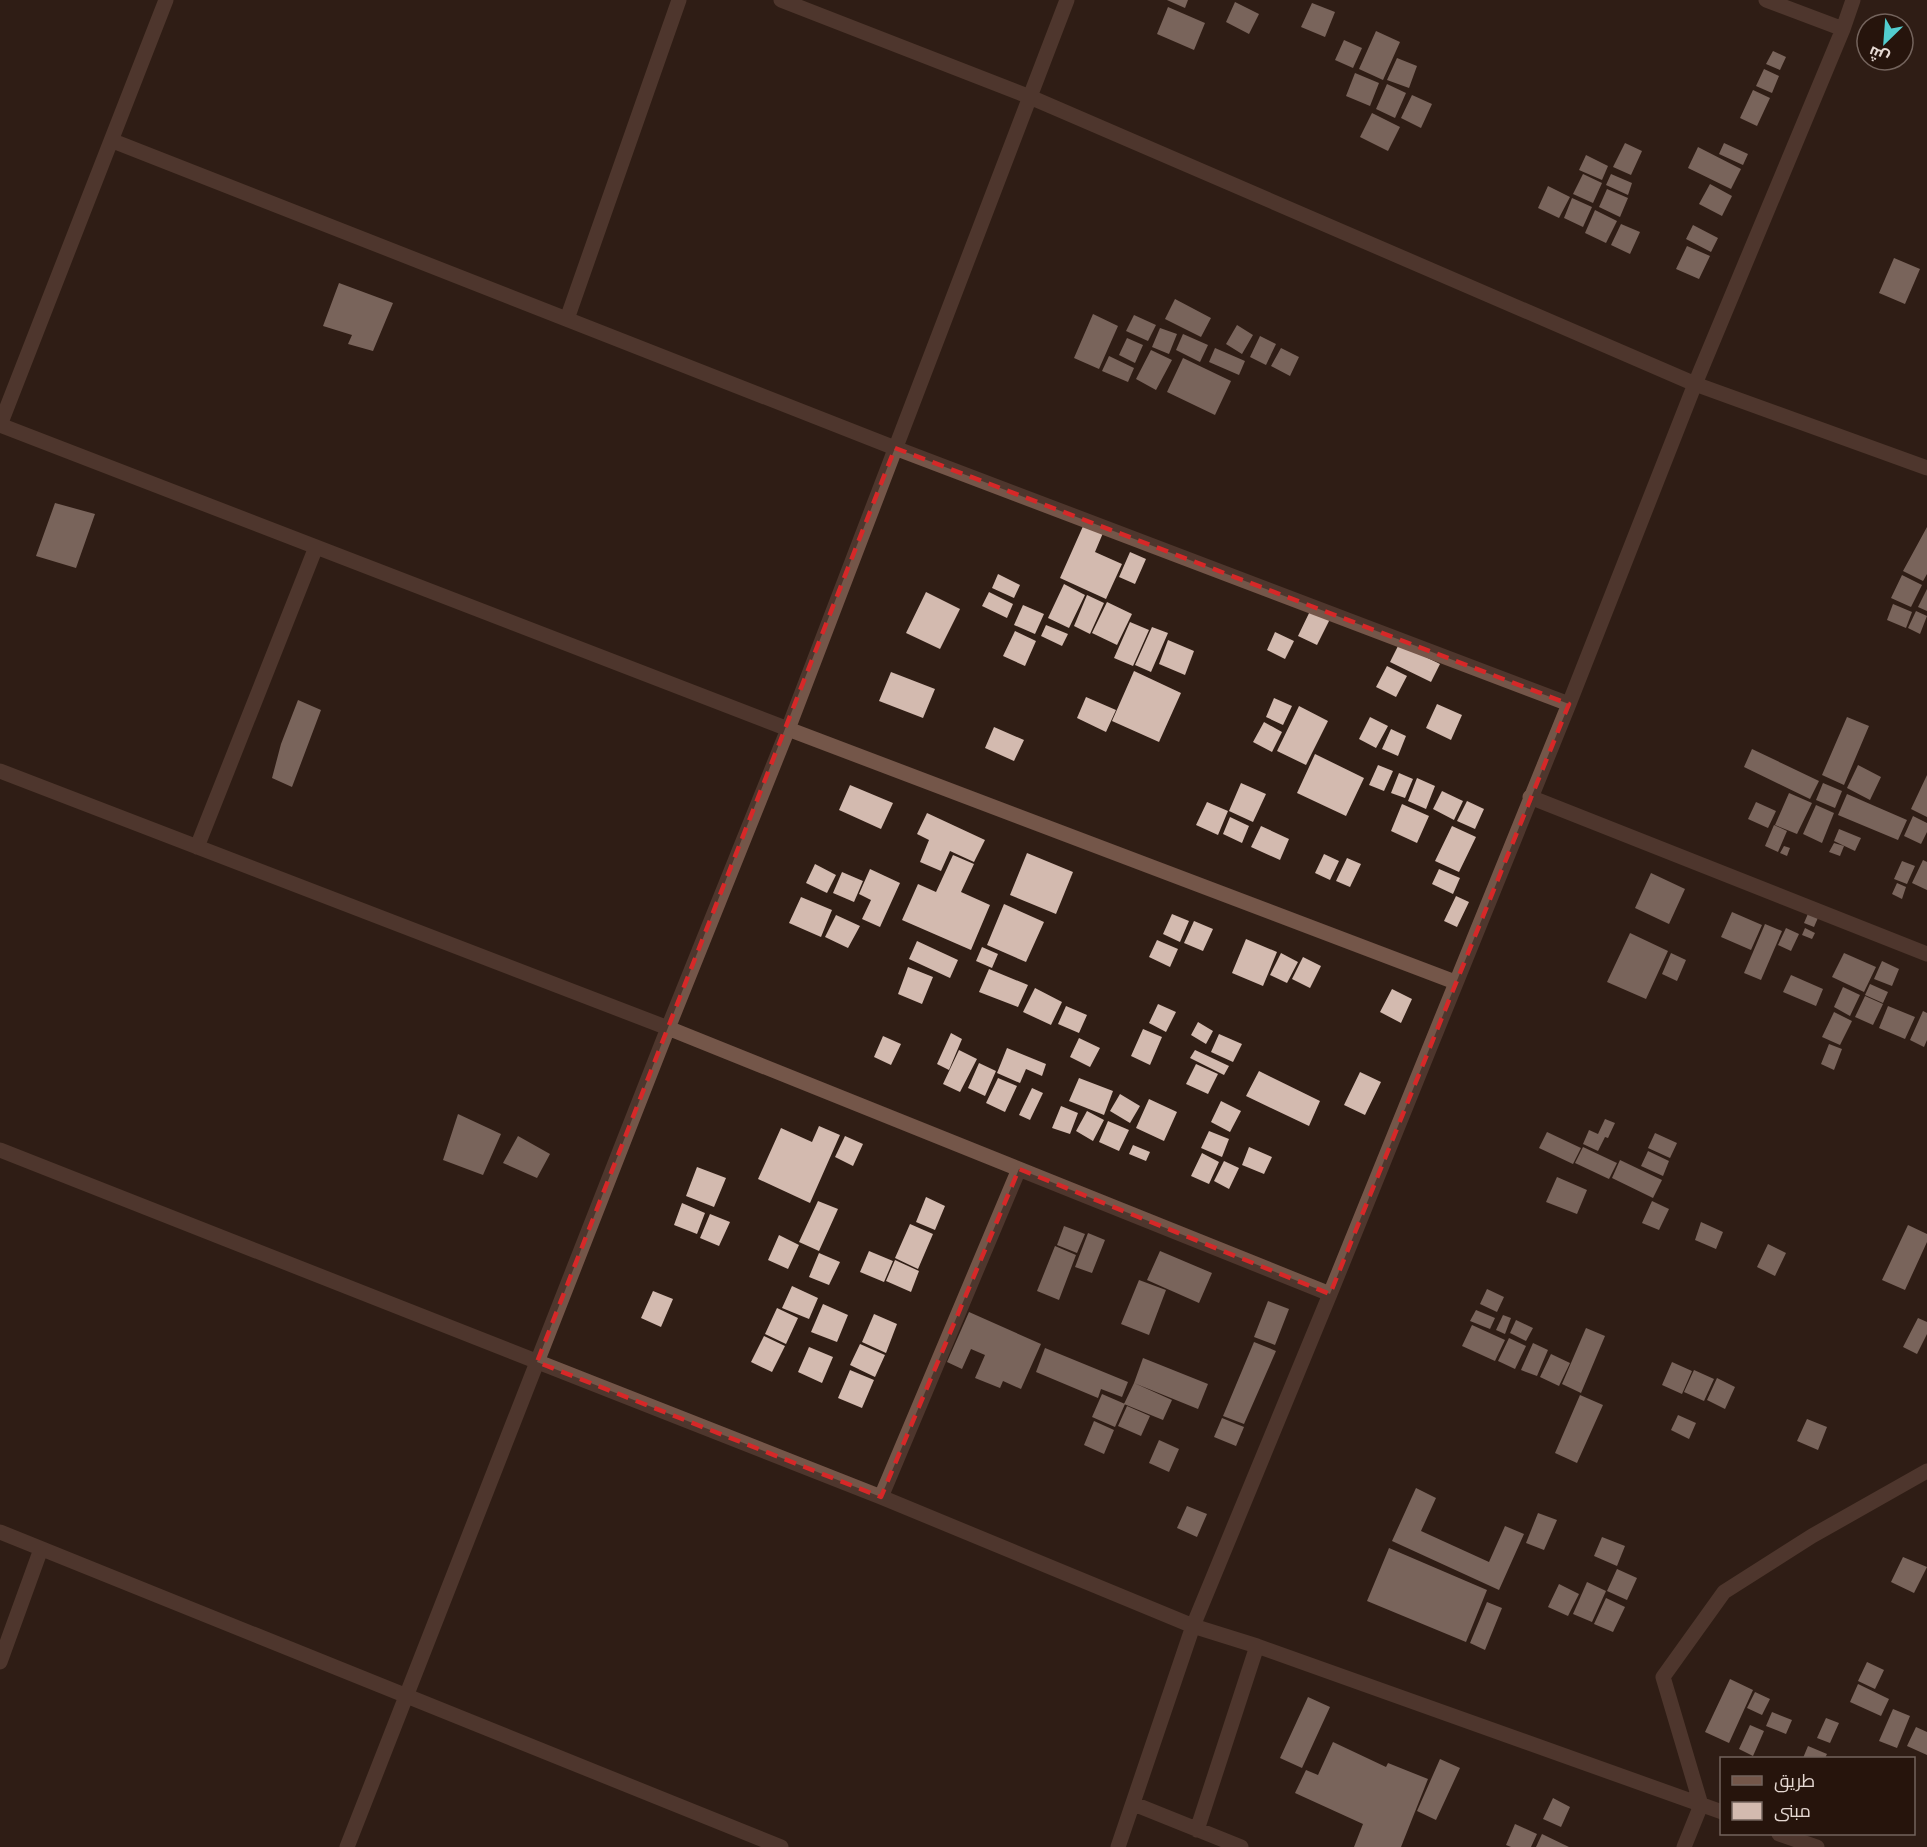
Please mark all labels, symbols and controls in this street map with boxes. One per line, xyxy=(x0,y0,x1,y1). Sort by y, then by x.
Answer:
north arrow xyxy=(1855,12,1915,72)
text: ش xyxy=(1865,42,1892,69)
legend xyxy=(1720,1757,1915,1835)
text: طريق xyxy=(1774,1770,1815,1793)
text: مبنى xyxy=(1774,1800,1811,1822)

